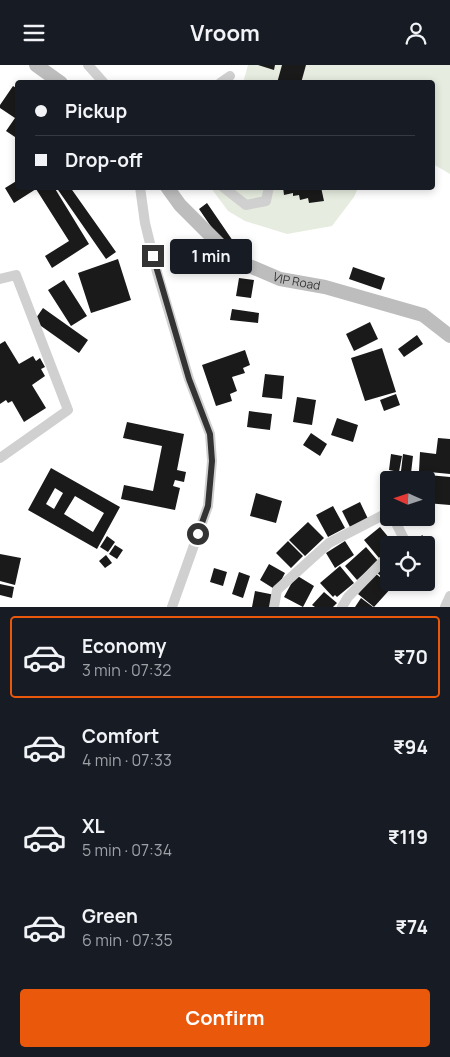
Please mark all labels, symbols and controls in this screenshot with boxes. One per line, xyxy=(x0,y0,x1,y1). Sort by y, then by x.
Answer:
text: Vroom xyxy=(190,18,260,48)
icon: menu xyxy=(20,19,48,47)
icon: person xyxy=(402,19,430,47)
text: Pickup xyxy=(65,98,127,124)
text: Drop-off xyxy=(65,147,142,173)
callout: 1 min xyxy=(170,239,253,273)
route end xyxy=(142,245,164,267)
text: 1 min xyxy=(191,245,231,267)
street label: VIP Road xyxy=(270,268,322,294)
north arrow xyxy=(380,471,435,526)
map controls xyxy=(380,471,435,591)
route start xyxy=(187,523,209,545)
button: locate xyxy=(380,536,435,591)
text: Economy xyxy=(82,633,166,659)
icon: car xyxy=(22,635,67,680)
text: ₹70 xyxy=(394,644,428,670)
text: 3 min · 07:32 xyxy=(82,659,171,681)
text: Comfort xyxy=(82,723,159,749)
icon: car xyxy=(22,725,67,770)
text: ₹94 xyxy=(393,734,428,760)
text: 4 min · 07:33 xyxy=(82,749,172,771)
text: XL xyxy=(82,813,105,839)
icon: car xyxy=(22,815,67,860)
text: ₹119 xyxy=(388,824,428,850)
text: 5 min · 07:34 xyxy=(82,839,172,861)
text: Green xyxy=(82,903,138,929)
icon: car xyxy=(22,905,67,950)
text: ₹74 xyxy=(395,914,428,940)
text: 6 min · 07:35 xyxy=(82,929,173,951)
button: Confirm xyxy=(20,989,430,1047)

